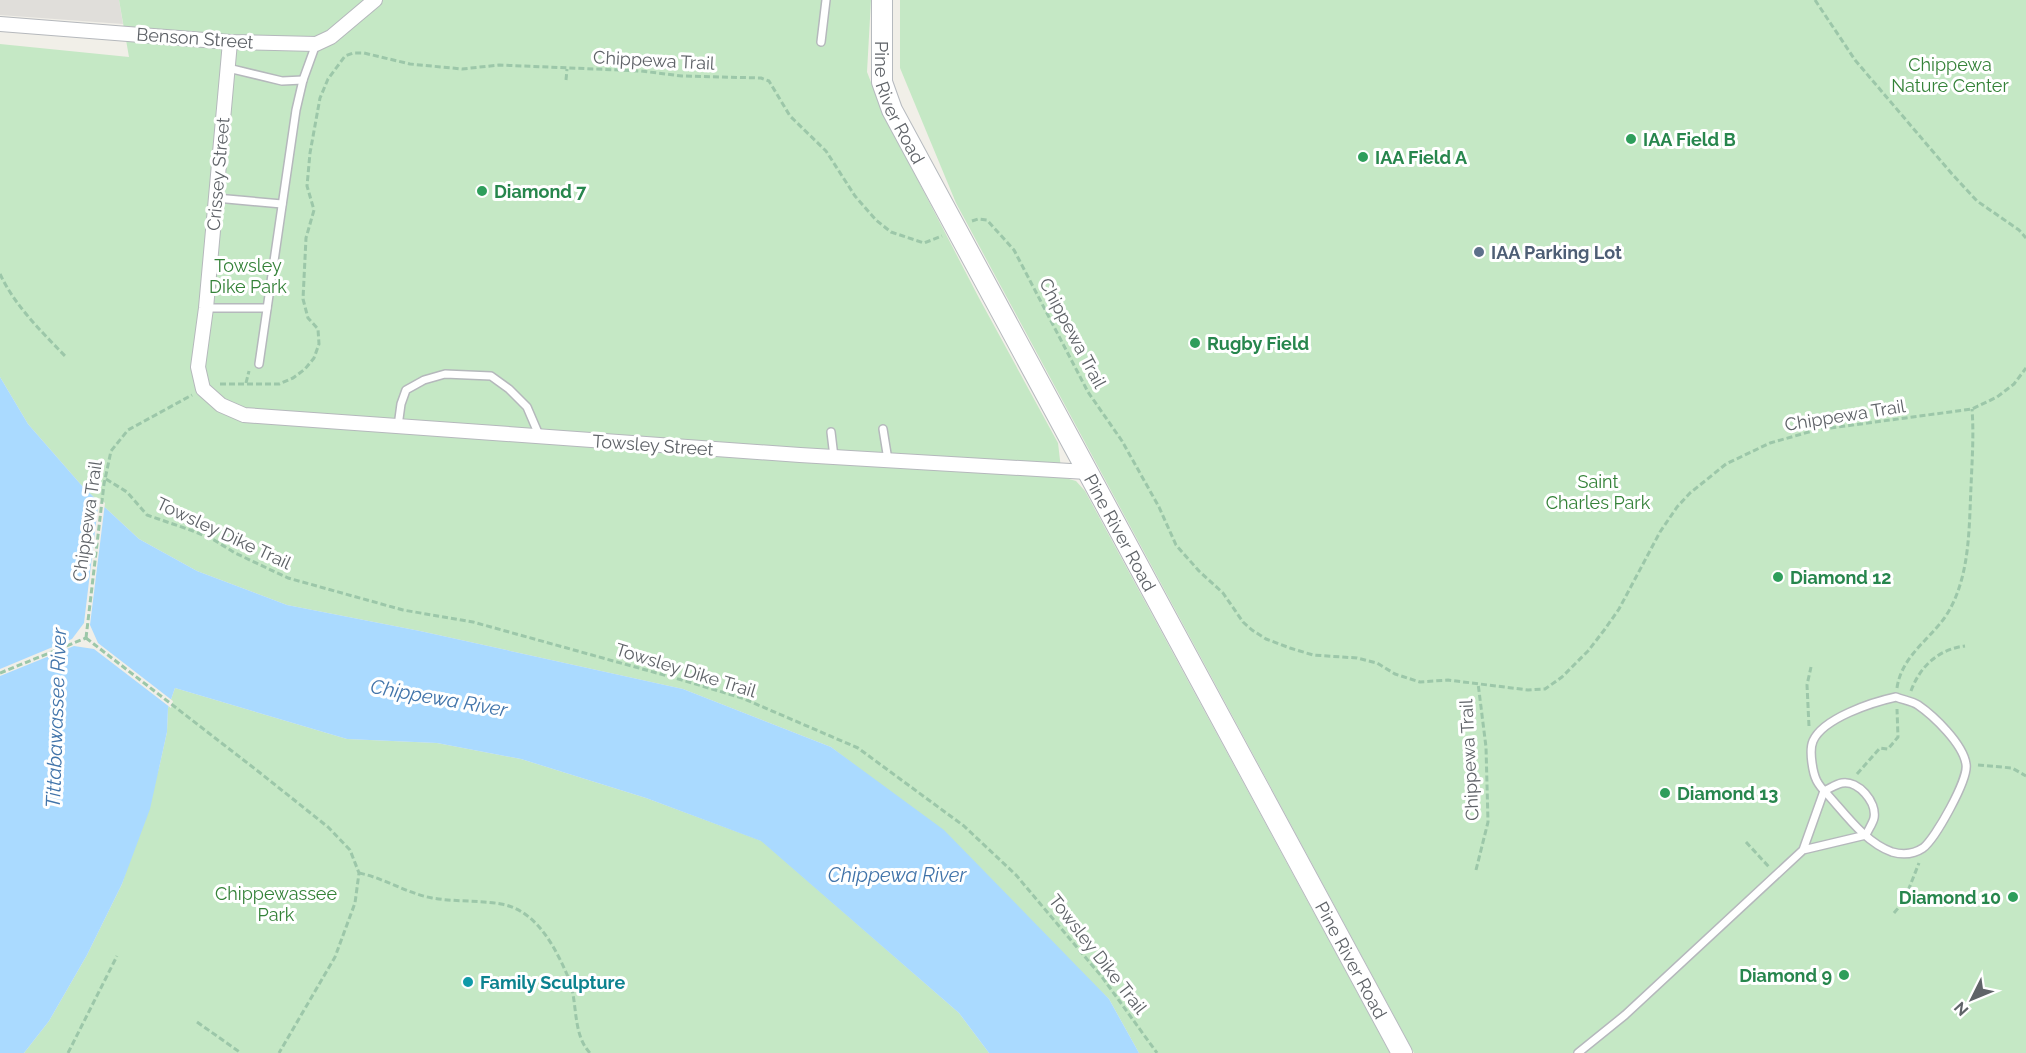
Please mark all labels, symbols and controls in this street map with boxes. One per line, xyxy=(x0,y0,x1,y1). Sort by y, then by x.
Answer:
street label: Benson Street xyxy=(136,23,254,53)
street label: Pine River Road xyxy=(872,41,929,167)
street label: Chippewa Trail xyxy=(593,46,715,74)
park label: Chippewa Nature Center xyxy=(1891,54,2009,96)
street label: Crissey Street xyxy=(203,116,233,232)
place label: IAA Field B xyxy=(1643,129,1736,150)
marker: IAA Field B xyxy=(1624,132,1638,146)
place label: IAA Field A xyxy=(1375,147,1468,168)
marker: IAA Field A xyxy=(1356,150,1370,164)
place label: Diamond 7 xyxy=(494,181,587,202)
marker: Diamond 7 xyxy=(475,184,489,198)
place label: IAA Parking Lot xyxy=(1491,242,1622,263)
marker: IAA Parking Lot xyxy=(1472,245,1486,259)
park label: Towsley Dike Park xyxy=(209,255,287,297)
street label: Chippewa Trail xyxy=(1035,274,1111,392)
place label: Rugby Field xyxy=(1207,333,1309,354)
marker: Rugby Field xyxy=(1188,336,1202,350)
street label: Chippewa Trail xyxy=(1783,395,1907,435)
street label: Towsley Street xyxy=(592,430,714,460)
street label: Chippewa Trail xyxy=(68,459,106,583)
street label: Pine River Road xyxy=(1080,470,1161,595)
park label: Saint Charles Park xyxy=(1546,471,1651,513)
street label: Towsley Dike Trail xyxy=(153,493,295,573)
place label: Diamond 12 xyxy=(1790,567,1891,588)
marker: Diamond 12 xyxy=(1771,570,1785,584)
water label: Tittabawassee River xyxy=(41,626,71,808)
street label: Towsley Dike Trail xyxy=(613,639,759,701)
water label: Chippewa River xyxy=(369,674,510,722)
street label: Chippewa Trail xyxy=(1455,699,1483,821)
place label: Diamond 13 xyxy=(1677,783,1778,804)
marker: Diamond 13 xyxy=(1658,786,1672,800)
water label: Chippewa River xyxy=(828,863,967,887)
park label: Chippewassee Park xyxy=(215,883,337,925)
place label: Diamond 10 xyxy=(1899,887,2001,908)
street label: Towsley Dike Trail xyxy=(1045,890,1151,1018)
marker: Diamond 10 xyxy=(2006,890,2020,904)
street label: Pine River Road xyxy=(1312,898,1392,1022)
place label: Diamond 9 xyxy=(1739,965,1832,986)
marker: Diamond 9 xyxy=(1837,968,1851,982)
north arrow xyxy=(1942,969,2002,1029)
place label: Family Sculpture xyxy=(480,972,625,993)
marker: Family Sculpture xyxy=(461,975,475,989)
text: N xyxy=(1950,998,1973,1020)

